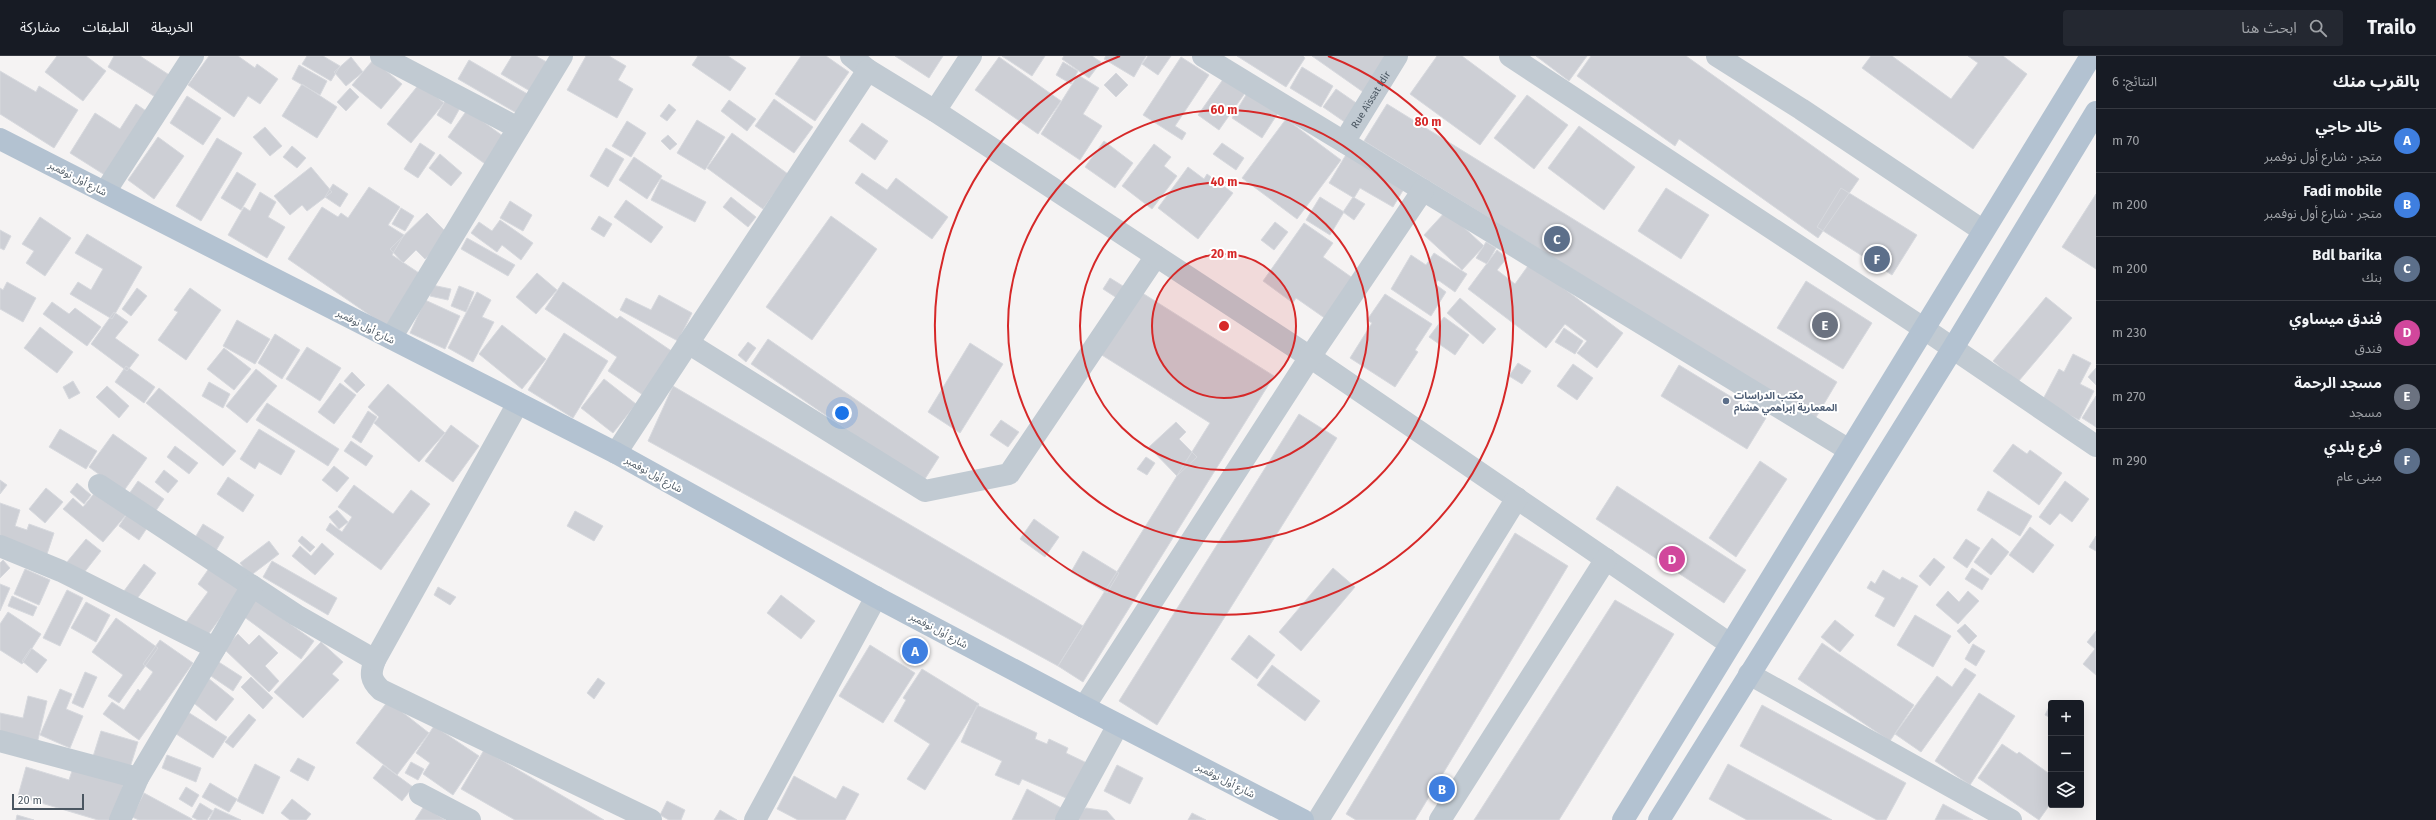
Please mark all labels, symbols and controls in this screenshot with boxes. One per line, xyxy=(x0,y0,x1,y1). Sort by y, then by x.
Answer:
search box xyxy=(2063,10,2343,46)
text: Trailo xyxy=(2367,16,2416,39)
icon: search xyxy=(2307,17,2329,39)
text: مشاركة xyxy=(20,19,60,36)
text: الطبقات xyxy=(82,19,129,36)
text: الخريطة xyxy=(151,19,193,36)
text: ابحث هنا xyxy=(2241,19,2297,37)
street label: Rue Aïssat Idir xyxy=(1349,69,1393,131)
text: بالقرب منك xyxy=(2333,71,2420,92)
text: النتائج: 6 xyxy=(2112,74,2157,89)
text: 60 m xyxy=(1211,103,1237,117)
text: 80 m xyxy=(1415,115,1441,129)
text: خالد حاجي xyxy=(2316,118,2382,136)
text: 70 m xyxy=(2112,133,2139,148)
text: A xyxy=(2403,133,2411,148)
text: متجر · شارع أول نوفمبر xyxy=(2264,149,2382,164)
street label: شارع أول نوفمبر xyxy=(45,158,109,200)
text: 40 m xyxy=(1211,175,1237,189)
text: Fadi mobile xyxy=(2303,182,2382,200)
text: 200 m xyxy=(2112,197,2148,212)
text: B xyxy=(2403,197,2411,212)
text: متجر · شارع أول نوفمبر xyxy=(2264,206,2382,221)
pin: C xyxy=(1544,224,1570,254)
pin: F xyxy=(1864,244,1890,274)
text: Bdl barika xyxy=(2312,246,2382,264)
text: 20 m xyxy=(1211,247,1237,261)
text: 200 m xyxy=(2112,261,2148,276)
text: C xyxy=(2403,261,2411,276)
text: بنك xyxy=(2362,270,2382,285)
street label: شارع أول نوفمبر xyxy=(333,306,397,348)
pin: E xyxy=(1812,310,1838,340)
text: فندق ميساوي xyxy=(2289,310,2382,328)
centre of rings xyxy=(1217,319,1231,333)
text: 230 m xyxy=(2112,325,2147,340)
text: D xyxy=(2403,325,2411,340)
text: فندق xyxy=(2355,341,2382,356)
text: مسجد الرحمة xyxy=(2294,374,2382,392)
text: 270 m xyxy=(2112,389,2146,404)
text: E xyxy=(2404,389,2410,404)
place label: مكتب الدراسات المعمارية إبراهمي هشام xyxy=(1734,390,1838,416)
marker: مكتب الدراسات المعمارية إبراهمي هشام xyxy=(1721,396,1731,406)
your location xyxy=(832,403,852,423)
text: مسجد xyxy=(2349,405,2382,420)
text: فرع بلدي xyxy=(2324,438,2382,456)
street label: شارع أول نوفمبر xyxy=(621,453,685,496)
text: 290 m xyxy=(2112,453,2147,468)
text: F xyxy=(2404,453,2410,468)
text: مبنى عام xyxy=(2337,469,2382,484)
pin: D xyxy=(1659,544,1685,574)
street label: شارع أول نوفمبر xyxy=(906,610,970,652)
pin: A xyxy=(902,636,928,666)
map controls xyxy=(2048,700,2084,808)
button: + xyxy=(2048,700,2084,736)
button: − xyxy=(2048,736,2084,772)
street label: شارع أول نوفمبر xyxy=(1193,760,1257,802)
button: layers xyxy=(2048,772,2084,808)
pin: B xyxy=(1429,774,1455,804)
scale bar xyxy=(12,792,84,811)
text: 20 m xyxy=(18,794,42,807)

